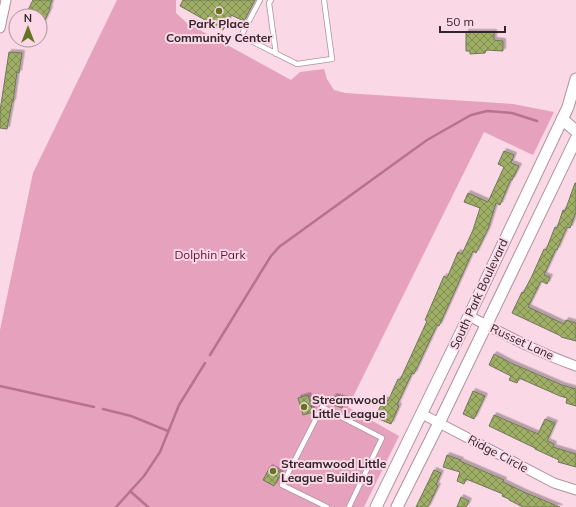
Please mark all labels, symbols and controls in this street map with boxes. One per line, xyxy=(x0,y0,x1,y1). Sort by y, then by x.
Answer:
marker: Park Place Community Center xyxy=(214,6,224,16)
north arrow xyxy=(8,8,48,48)
scale bar xyxy=(440,8,505,34)
text: N xyxy=(24,11,32,25)
text: 50 m xyxy=(446,14,474,29)
place label: Park Place Community Center xyxy=(166,16,272,45)
street label: South Park Boulevard xyxy=(446,236,511,351)
park label: Dolphin Park xyxy=(174,247,246,262)
street label: Russet Lane xyxy=(488,320,556,363)
place label: Streamwood Little League xyxy=(312,392,386,421)
marker: Streamwood Little League xyxy=(299,402,309,412)
street label: Ridge Circle xyxy=(466,431,531,476)
place label: Streamwood Little League Building xyxy=(281,456,387,485)
marker: Streamwood Little League Building xyxy=(268,466,278,476)

